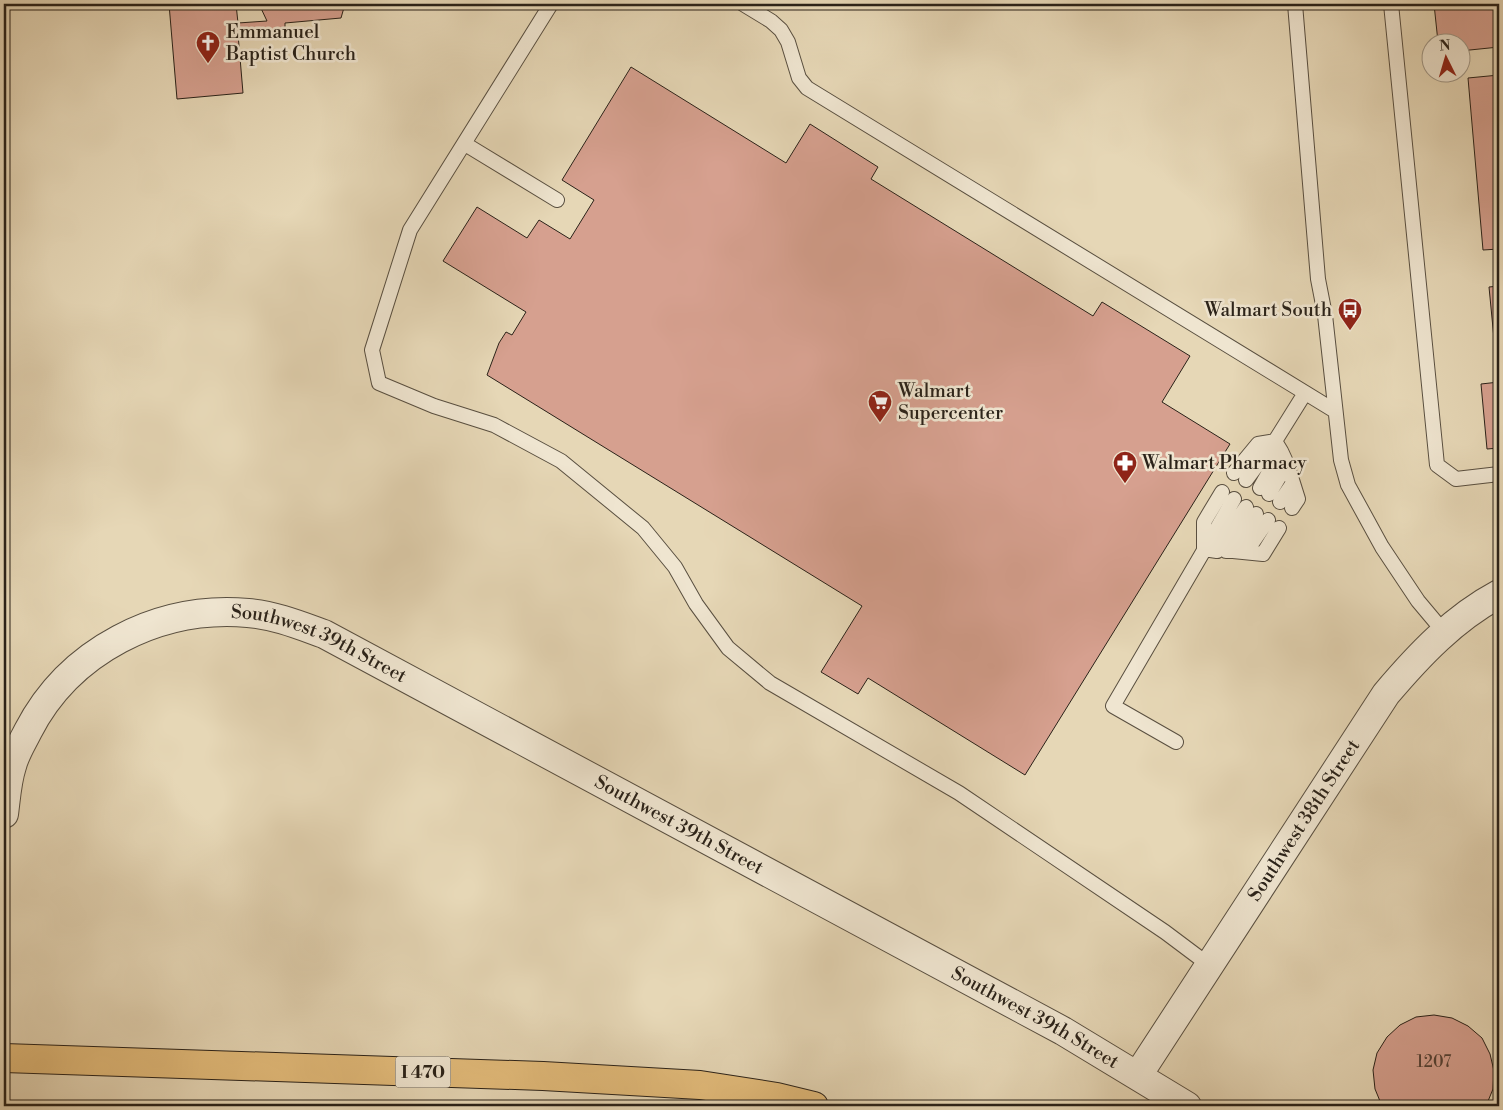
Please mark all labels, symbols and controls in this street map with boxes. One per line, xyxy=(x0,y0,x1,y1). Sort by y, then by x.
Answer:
place label: Emmanuel Baptist Church xyxy=(225,20,356,66)
church icon: Emmanuel Baptist Church xyxy=(195,30,221,64)
north arrow xyxy=(1420,32,1470,82)
text: N xyxy=(1439,37,1451,55)
bus stop icon: Walmart South xyxy=(1337,297,1363,331)
place label: Walmart South xyxy=(1203,298,1332,322)
place label: Walmart Supercenter xyxy=(897,379,1003,425)
supermarket icon: Walmart Supercenter xyxy=(867,389,893,423)
pharmacy icon: Walmart Pharmacy xyxy=(1112,450,1138,484)
place label: Walmart Pharmacy xyxy=(1141,451,1307,475)
street label: Southwest 39th Street xyxy=(230,600,411,688)
street label: Southwest 38th Street xyxy=(1242,735,1365,906)
street label: Southwest 39th Street xyxy=(590,770,768,880)
street label: Southwest 39th Street xyxy=(947,961,1124,1074)
house number: 1207 xyxy=(1417,1052,1451,1072)
road number: I 470 xyxy=(396,1056,450,1088)

